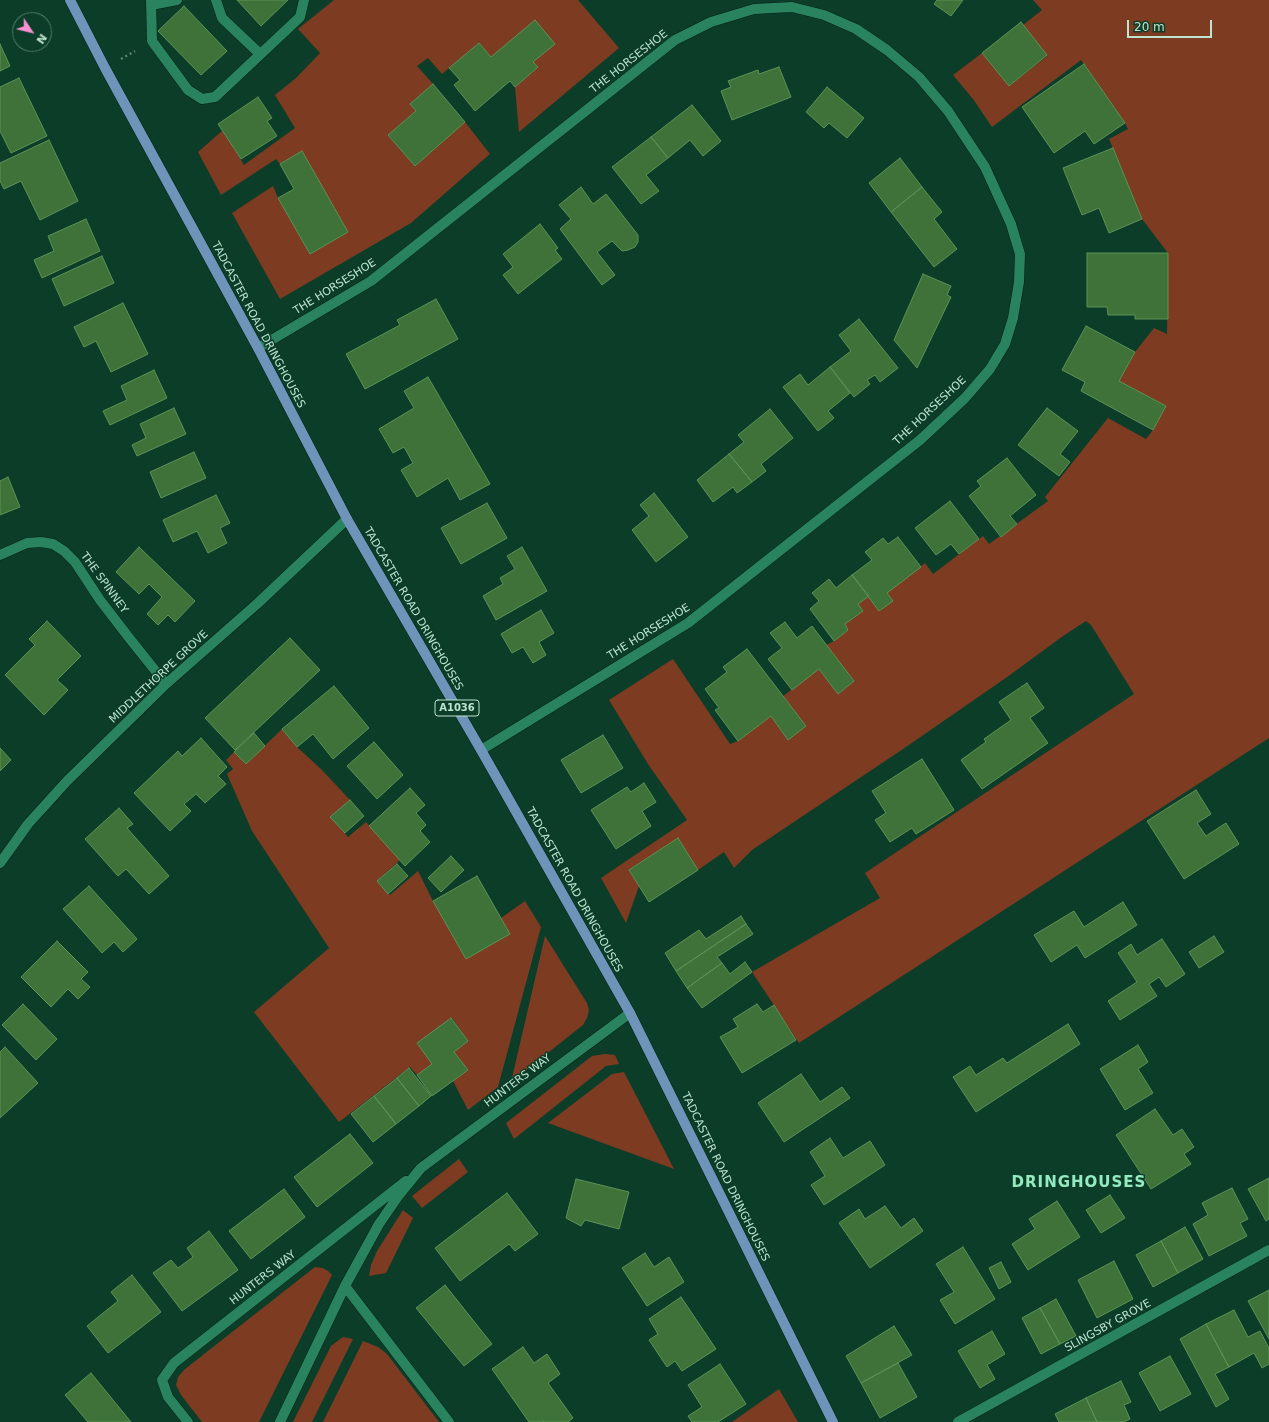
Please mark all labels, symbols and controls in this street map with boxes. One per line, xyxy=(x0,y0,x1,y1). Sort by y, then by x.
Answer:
north arrow xyxy=(12,12,52,52)
scale bar xyxy=(1129,12,1214,38)
text: 20 m xyxy=(1134,20,1165,34)
street label: THE HORSESHOE xyxy=(588,28,670,96)
text: N xyxy=(33,31,49,46)
street label: TADCASTER ROAD DRINGHOUSES xyxy=(208,240,308,410)
street label: THE HORSESHOE xyxy=(291,256,379,318)
street label: THE HORSESHOE xyxy=(891,374,969,448)
street label: TADCASTER ROAD DRINGHOUSES xyxy=(361,525,465,693)
street label: THE SPINNEY xyxy=(77,550,131,616)
street label: THE HORSESHOE xyxy=(605,601,693,663)
street label: MIDDLETHORPE GROVE xyxy=(107,628,211,726)
road number: A1036 xyxy=(435,700,479,716)
street label: TADCASTER ROAD DRINGHOUSES xyxy=(523,805,625,975)
street label: HUNTERS WAY xyxy=(482,1052,554,1110)
street label: TADCASTER ROAD DRINGHOUSES xyxy=(678,1090,772,1264)
district label: DRINGHOUSES xyxy=(1012,1174,1146,1192)
street label: HUNTERS WAY xyxy=(227,1248,299,1308)
street label: SLINGSBY GROVE xyxy=(1063,1297,1153,1355)

